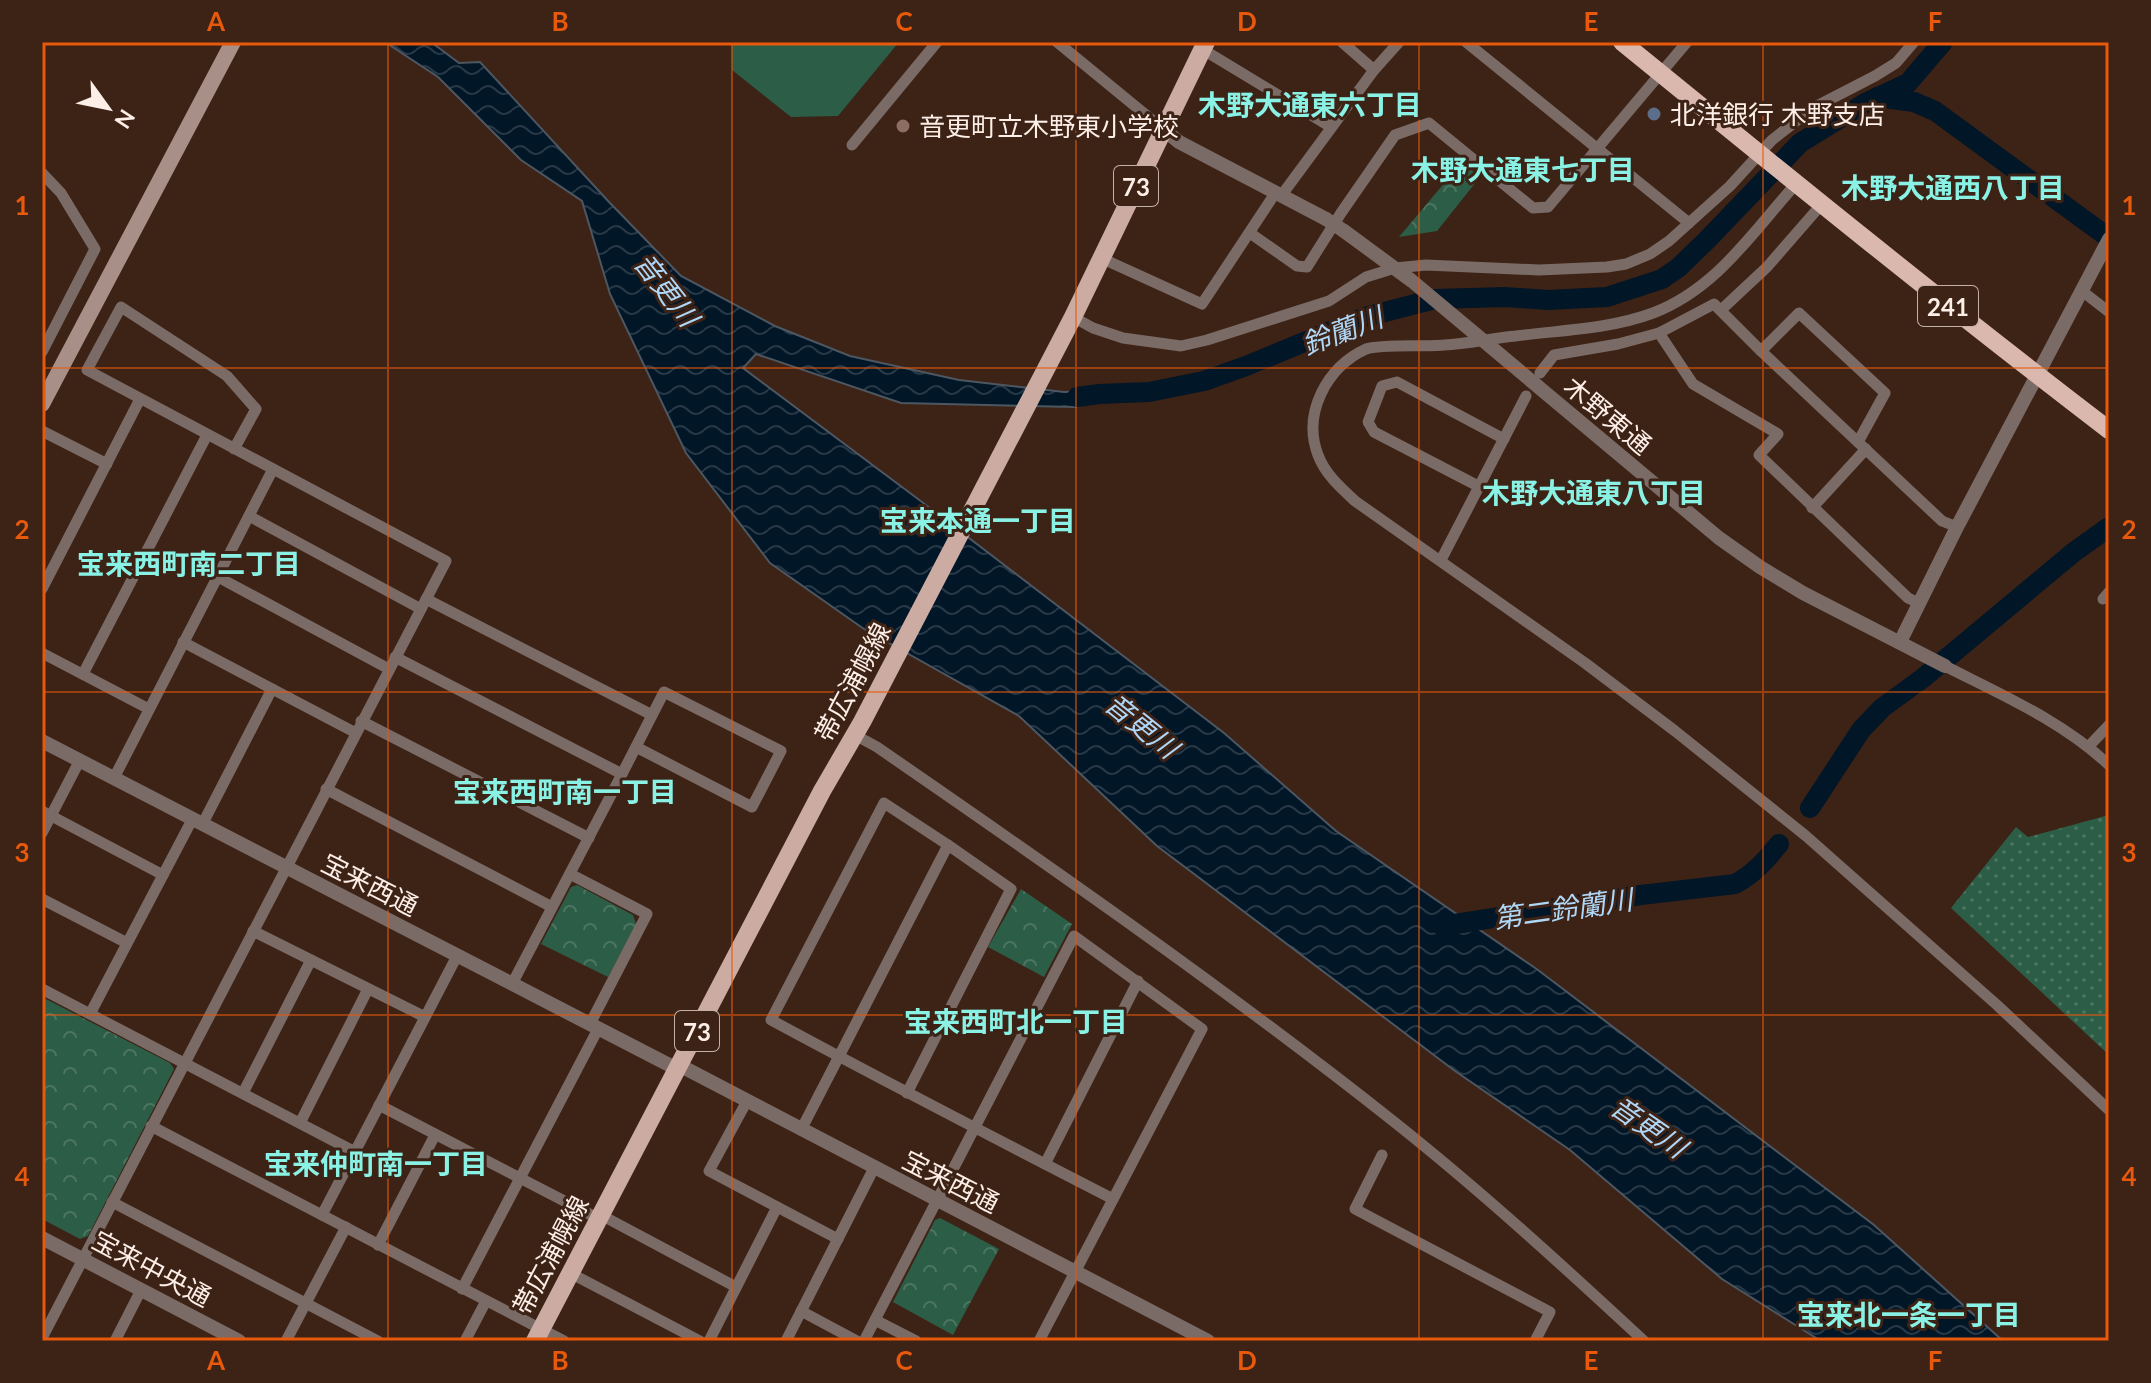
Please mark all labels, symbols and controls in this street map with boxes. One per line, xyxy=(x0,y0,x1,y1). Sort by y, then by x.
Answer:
text: A xyxy=(206,5,226,37)
text: B xyxy=(551,5,569,37)
text: C xyxy=(895,5,913,37)
text: D xyxy=(1237,5,1257,37)
text: E xyxy=(1584,5,1598,37)
text: F xyxy=(1928,5,1942,37)
north arrow xyxy=(68,68,148,148)
district label: 木野大通東六丁目 xyxy=(1198,87,1422,121)
place label: 北洋銀行 木野支店 xyxy=(1670,98,1885,130)
text: N xyxy=(109,105,141,134)
marker: 北洋銀行 木野支店 xyxy=(1645,105,1663,123)
place label: 音更町立木野東小学校 xyxy=(919,110,1179,142)
marker: 音更町立木野東小学校 xyxy=(894,117,912,135)
district label: 木野大通東七丁目 xyxy=(1411,152,1635,186)
road number: 73 xyxy=(1114,166,1158,206)
district label: 木野大通西八丁目 xyxy=(1841,170,2065,204)
text: 1 xyxy=(14,189,30,221)
text: 1 xyxy=(2121,189,2137,221)
water label: 音更川 xyxy=(628,245,708,335)
road number: 241 xyxy=(1918,286,1978,326)
water label: 鈴蘭川 xyxy=(1297,298,1390,361)
street label: 木野東通 xyxy=(1558,369,1658,461)
district label: 木野大通東八丁目 xyxy=(1482,475,1706,509)
district label: 宝来本通一丁目 xyxy=(880,503,1076,537)
text: 2 xyxy=(14,513,30,545)
text: 2 xyxy=(2121,513,2137,545)
district label: 宝来西町南二丁目 xyxy=(77,546,301,580)
street label: 帯広浦幌線 xyxy=(807,617,897,747)
water label: 音更川 xyxy=(1099,685,1188,767)
district label: 宝来西町南一丁目 xyxy=(453,774,677,808)
text: 3 xyxy=(14,836,30,868)
text: 3 xyxy=(2121,836,2137,868)
street label: 宝来西通 xyxy=(316,846,424,922)
water label: 第二鈴蘭川 xyxy=(1491,881,1638,935)
district label: 宝来西町北一丁目 xyxy=(904,1004,1128,1038)
road number: 73 xyxy=(675,1011,719,1051)
water label: 音更川 xyxy=(1605,1088,1696,1166)
street label: 宝来西通 xyxy=(897,1143,1005,1219)
district label: 宝来仲町南一丁目 xyxy=(264,1146,488,1180)
text: 4 xyxy=(14,1160,30,1192)
text: 4 xyxy=(2121,1160,2137,1192)
street label: 帯広浦幌線 xyxy=(505,1190,595,1320)
street label: 宝来中央通 xyxy=(87,1223,217,1313)
district label: 宝来北一条一丁目 xyxy=(1797,1297,2021,1331)
text: A xyxy=(206,1344,226,1376)
text: B xyxy=(551,1344,569,1376)
text: C xyxy=(895,1344,913,1376)
text: D xyxy=(1237,1344,1257,1376)
text: E xyxy=(1584,1344,1598,1376)
text: F xyxy=(1928,1344,1942,1376)

